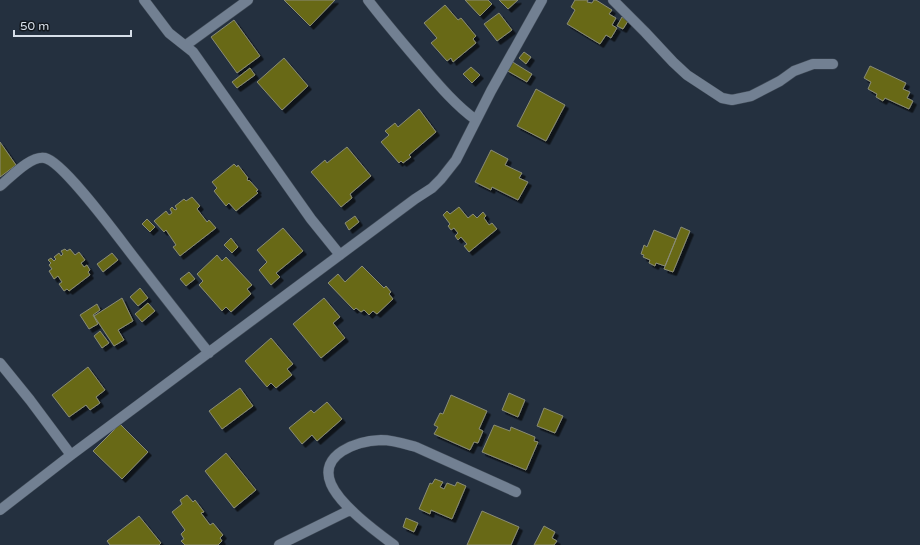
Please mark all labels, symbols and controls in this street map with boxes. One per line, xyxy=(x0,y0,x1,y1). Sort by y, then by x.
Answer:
scale bar xyxy=(14,12,131,38)
text: 50 m xyxy=(20,19,49,33)

